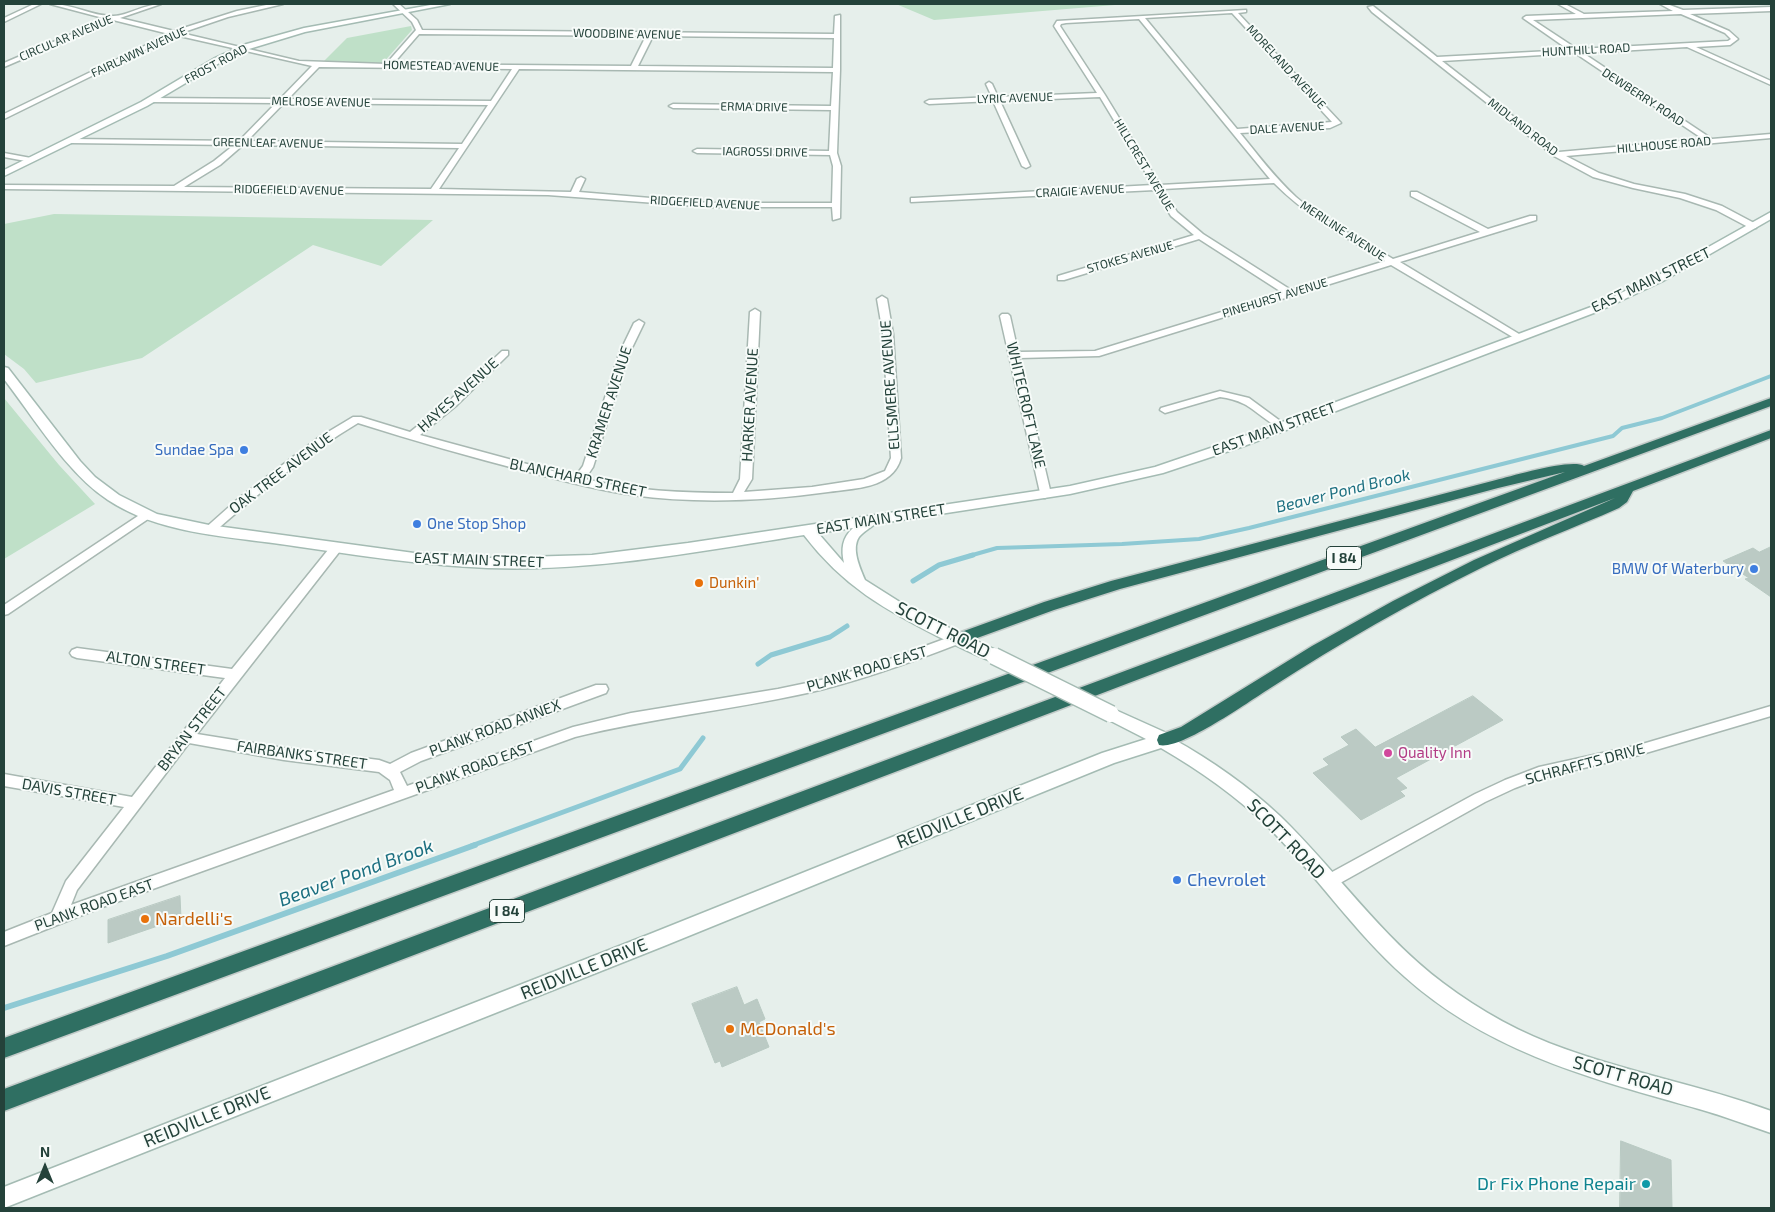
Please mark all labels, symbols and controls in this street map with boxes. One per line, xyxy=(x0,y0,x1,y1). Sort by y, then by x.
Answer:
street label: CIRCULAR AVENUE xyxy=(17,12,115,64)
street label: MORELAND AVENUE xyxy=(1243,22,1329,112)
street label: FAIRLAWN AVENUE xyxy=(89,23,189,81)
street label: WOODBINE AVENUE xyxy=(573,26,681,42)
street label: HUNTHILL ROAD xyxy=(1541,40,1631,60)
street label: FROST ROAD xyxy=(182,41,250,87)
street label: HOMESTEAD AVENUE xyxy=(383,58,499,74)
street label: DEWBERRY ROAD xyxy=(1599,65,1687,129)
street label: LYRIC AVENUE xyxy=(977,89,1053,107)
street label: MELROSE AVENUE xyxy=(271,94,371,110)
street label: MIDLAND ROAD xyxy=(1485,95,1561,159)
street label: ERMA DRIVE xyxy=(720,99,788,115)
street label: HILLCREST AVENUE xyxy=(1111,116,1177,214)
street label: DALE AVENUE xyxy=(1249,119,1325,137)
street label: HILLHOUSE ROAD xyxy=(1616,134,1712,156)
street label: GREENLEAF AVENUE xyxy=(213,135,323,151)
street label: IAGROSSI DRIVE xyxy=(722,144,808,160)
street label: CRAIGIE AVENUE xyxy=(1035,181,1125,201)
street label: RIDGEFIELD AVENUE xyxy=(234,182,344,198)
street label: RIDGEFIELD AVENUE xyxy=(650,193,760,213)
street label: MERILINE AVENUE xyxy=(1297,198,1389,264)
street label: STOKES AVENUE xyxy=(1085,238,1175,276)
street label: EAST MAIN STREET xyxy=(1588,243,1714,317)
street label: PINEHURST AVENUE xyxy=(1221,275,1329,321)
street label: ELLSMERE AVENUE xyxy=(876,319,904,451)
street label: WHITECROFT LANE xyxy=(1003,340,1049,470)
street label: KRAMER AVENUE xyxy=(582,344,636,460)
street label: HARKER AVENUE xyxy=(738,348,762,462)
street label: HAYES AVENUE xyxy=(414,354,502,436)
street label: EAST MAIN STREET xyxy=(1210,398,1338,460)
street label: OAK TREE AVENUE xyxy=(226,428,336,518)
place label: Sundae Spa xyxy=(155,441,234,459)
marker: Sundae Spa xyxy=(238,444,250,456)
street label: BLANCHARD STREET xyxy=(508,455,648,501)
water label: Beaver Pond Brook xyxy=(1274,465,1412,517)
street label: EAST MAIN STREET xyxy=(815,500,947,538)
place label: One Stop Shop xyxy=(427,515,526,533)
marker: One Stop Shop xyxy=(411,518,423,530)
road number: I 84 xyxy=(1326,546,1362,570)
street label: EAST MAIN STREET xyxy=(413,549,545,571)
place label: BMW Of Waterbury xyxy=(1612,560,1744,578)
marker: BMW Of Waterbury xyxy=(1748,563,1760,575)
place label: Dunkin' xyxy=(709,574,759,592)
marker: Dunkin' xyxy=(693,577,705,589)
street label: SCOTT ROAD xyxy=(892,597,994,663)
street label: PLANK ROAD EAST xyxy=(804,642,930,696)
street label: ALTON STREET xyxy=(105,647,207,679)
street label: BRYAN STREET xyxy=(154,684,230,774)
street label: PLANK ROAD ANNEX xyxy=(427,696,563,760)
street label: FAIRBANKS STREET xyxy=(236,737,368,773)
street label: PLANK ROAD EAST xyxy=(413,737,537,797)
street label: SCHRAFFTS DRIVE xyxy=(1523,739,1647,789)
place label: Quality Inn xyxy=(1398,744,1471,762)
marker: Quality Inn xyxy=(1382,747,1394,759)
street label: DAVIS STREET xyxy=(20,775,118,809)
street label: REIDVILLE DRIVE xyxy=(893,783,1027,853)
street label: SCOTT ROAD xyxy=(1242,794,1330,884)
water label: Beaver Pond Brook xyxy=(275,834,437,912)
place label: Chevrolet xyxy=(1187,869,1266,891)
marker: Chevrolet xyxy=(1171,874,1183,886)
street label: PLANK ROAD EAST xyxy=(32,875,156,935)
road number: I 84 xyxy=(490,899,524,922)
place label: Nardelli's xyxy=(155,908,233,930)
marker: Nardelli's xyxy=(139,913,151,925)
street label: REIDVILLE DRIVE xyxy=(517,934,651,1004)
place label: McDonald's xyxy=(740,1018,836,1040)
marker: McDonald's xyxy=(724,1023,736,1035)
street label: SCOTT ROAD xyxy=(1570,1051,1676,1101)
street label: REIDVILLE DRIVE xyxy=(140,1082,274,1152)
north arrow xyxy=(20,1142,70,1192)
text: N xyxy=(40,1143,50,1160)
place label: Dr Fix Phone Repair xyxy=(1477,1173,1636,1195)
marker: Dr Fix Phone Repair xyxy=(1640,1178,1652,1190)

